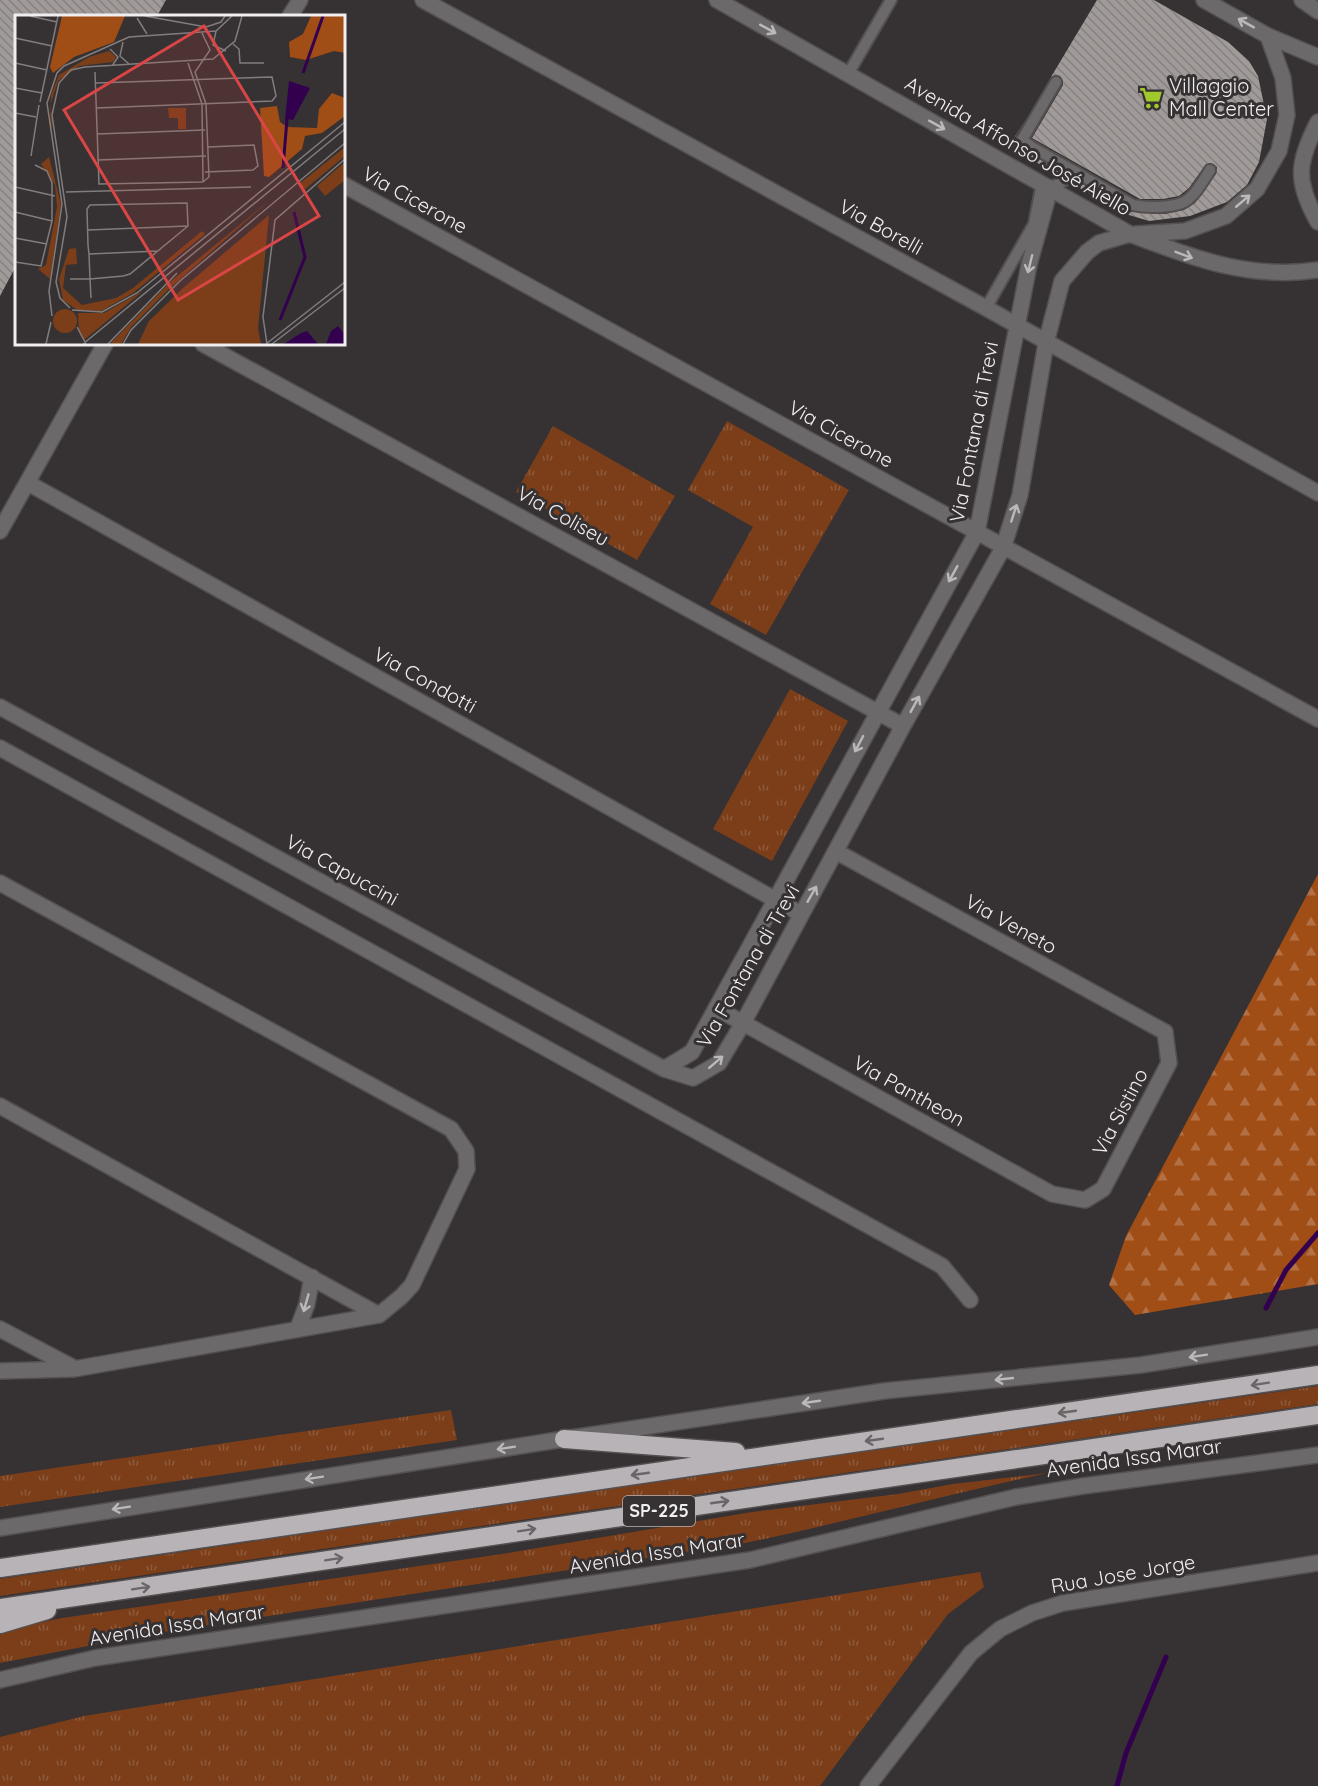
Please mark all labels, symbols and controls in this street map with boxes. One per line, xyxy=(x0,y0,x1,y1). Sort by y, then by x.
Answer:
inset map xyxy=(15,15,345,345)
one-way arrow xyxy=(1238,17,1255,29)
one-way arrow xyxy=(759,23,776,35)
street label: Avenida Affonso José Aiello xyxy=(901,71,1136,221)
place label: Villaggio Mall Center xyxy=(1169,73,1274,121)
supermarket icon: Villaggio Mall Center xyxy=(1138,85,1164,111)
one-way arrow xyxy=(928,120,946,131)
street label: Via Cicerone xyxy=(358,160,472,239)
street label: Via Borelli xyxy=(835,193,928,260)
one-way arrow xyxy=(1235,194,1250,208)
one-way arrow xyxy=(1174,250,1193,261)
one-way arrow xyxy=(1023,254,1035,273)
street label: Via Fontana di Trevi xyxy=(944,339,1003,525)
street label: Via Cicerone xyxy=(784,394,898,473)
street label: Via Coliseu xyxy=(513,480,614,551)
one-way arrow xyxy=(1009,504,1020,523)
one-way arrow xyxy=(947,565,959,582)
street label: Via Condotti xyxy=(369,641,481,718)
one-way arrow xyxy=(910,696,922,713)
one-way arrow xyxy=(853,735,864,753)
street label: Via Capuccini xyxy=(282,828,403,911)
street label: Via Fontana di Trevi xyxy=(691,880,804,1052)
one-way arrow xyxy=(807,886,819,903)
street label: Via Veneto xyxy=(961,888,1061,959)
street label: Via Pantheon xyxy=(849,1050,969,1131)
one-way arrow xyxy=(708,1056,724,1069)
street label: Via Sistino xyxy=(1086,1064,1153,1159)
one-way arrow xyxy=(300,1293,312,1312)
one-way arrow xyxy=(1189,1350,1208,1361)
one-way arrow xyxy=(995,1374,1015,1385)
one-way arrow xyxy=(1251,1378,1271,1389)
one-way arrow xyxy=(801,1397,821,1408)
one-way arrow xyxy=(1058,1407,1078,1418)
street label: Avenida Issa Marar xyxy=(1044,1433,1224,1482)
one-way arrow xyxy=(865,1434,885,1445)
one-way arrow xyxy=(497,1442,517,1453)
one-way arrow xyxy=(630,1468,650,1479)
one-way arrow xyxy=(304,1473,324,1484)
road number: SP-225 xyxy=(623,1496,695,1526)
one-way arrow xyxy=(709,1496,729,1507)
one-way arrow xyxy=(112,1503,131,1514)
one-way arrow xyxy=(516,1524,536,1535)
street label: Avenida Issa Marar xyxy=(567,1526,747,1579)
street label: Rua Jose Jorge xyxy=(1049,1549,1197,1599)
one-way arrow xyxy=(324,1553,343,1564)
one-way arrow xyxy=(131,1582,150,1593)
street label: Avenida Issa Marar xyxy=(87,1598,267,1651)

